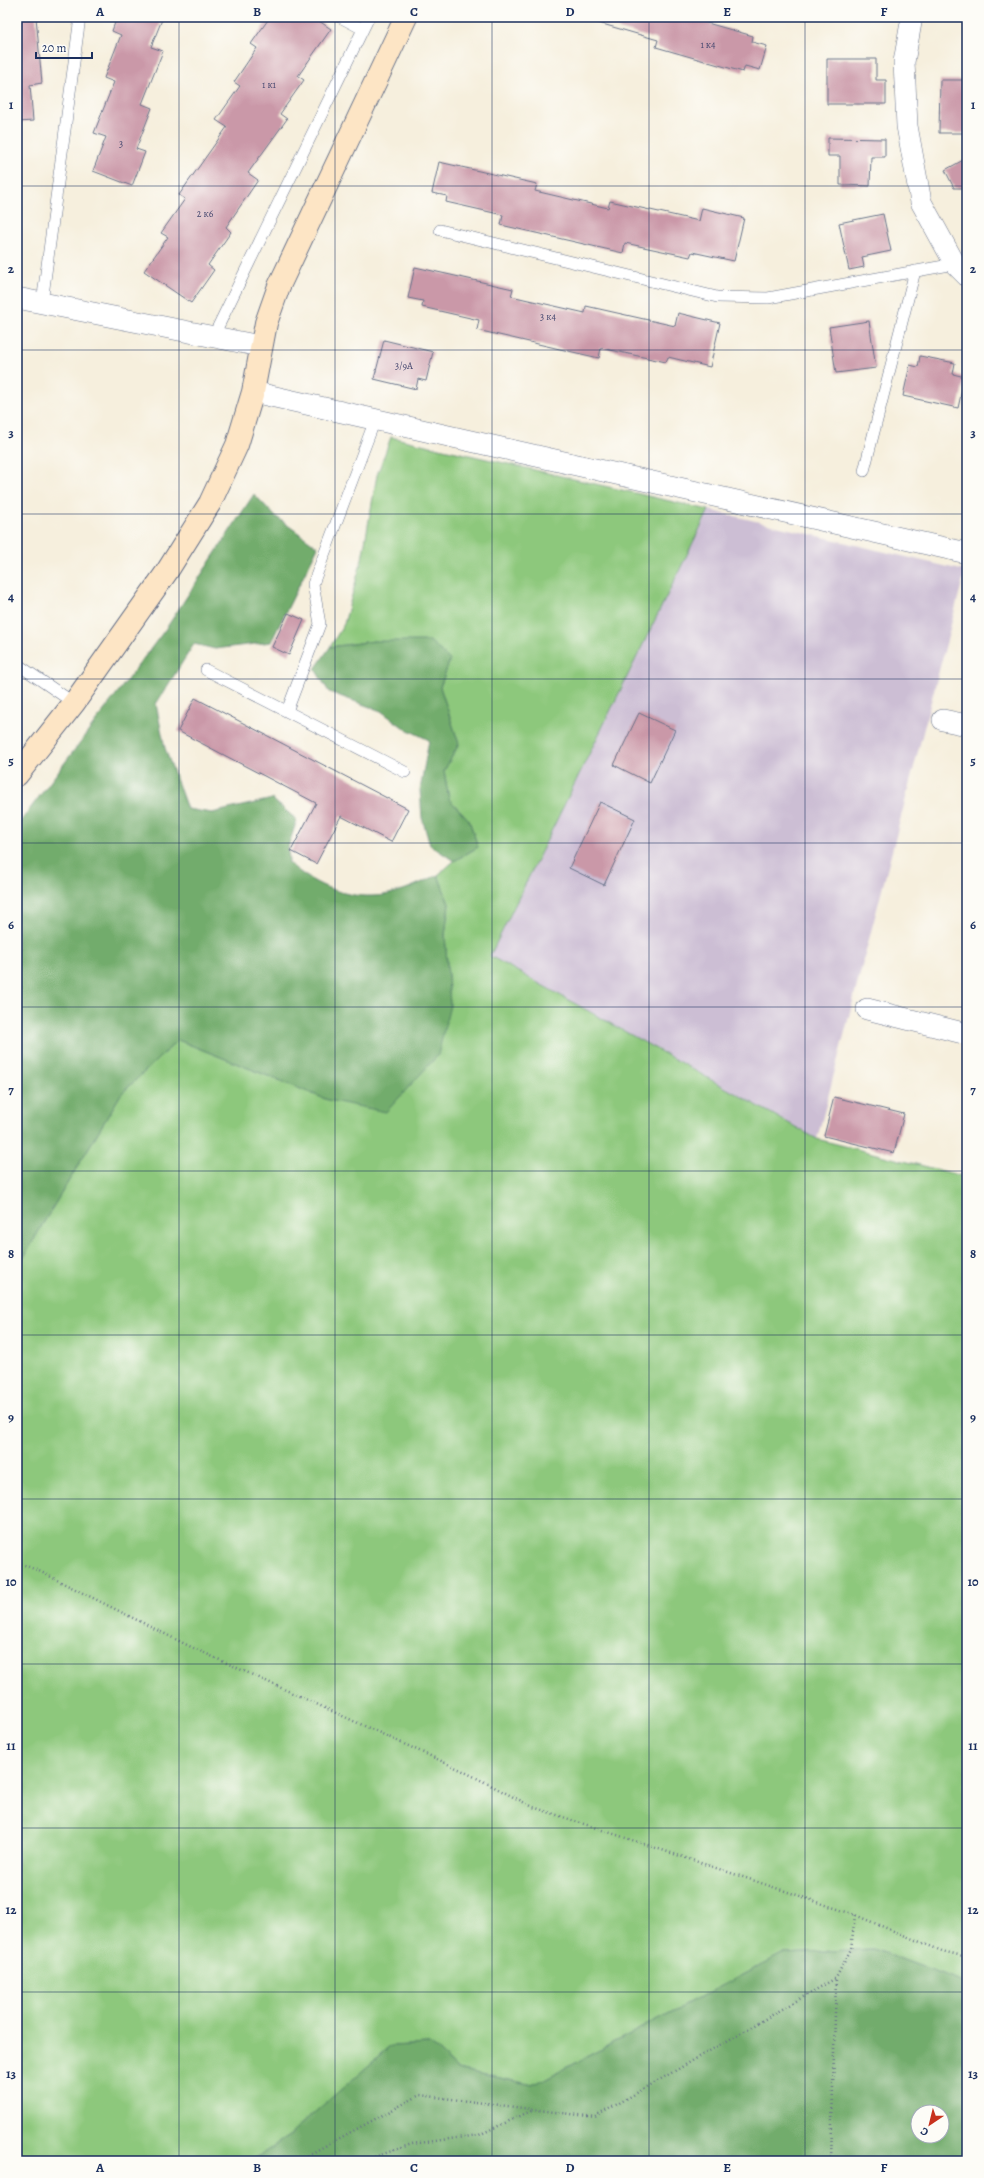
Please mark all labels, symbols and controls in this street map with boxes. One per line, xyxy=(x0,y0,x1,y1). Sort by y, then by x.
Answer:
text: A xyxy=(95,3,105,20)
text: B xyxy=(253,3,261,20)
text: C xyxy=(410,3,418,20)
text: D xyxy=(565,3,575,20)
text: E xyxy=(723,3,731,20)
text: F xyxy=(881,3,888,20)
scale bar xyxy=(36,34,92,60)
house number: 1 к4 xyxy=(700,38,716,51)
text: 20 m xyxy=(42,40,66,56)
house number: 1 к1 xyxy=(262,78,277,91)
text: 1 xyxy=(9,96,14,113)
text: 1 xyxy=(971,96,976,113)
house number: 3 xyxy=(119,137,123,150)
house number: 2 к6 xyxy=(197,207,214,220)
text: 2 xyxy=(8,260,15,277)
text: 2 xyxy=(970,260,977,277)
house number: 3 к4 xyxy=(540,310,556,323)
house number: 3/9А xyxy=(395,359,413,372)
text: 3 xyxy=(8,424,14,441)
text: 3 xyxy=(970,424,976,441)
text: 4 xyxy=(8,588,14,605)
text: 4 xyxy=(970,588,976,605)
text: 5 xyxy=(8,752,14,769)
text: 5 xyxy=(970,752,976,769)
text: 6 xyxy=(8,916,14,933)
text: 6 xyxy=(970,916,976,933)
text: 7 xyxy=(8,1081,14,1098)
text: 7 xyxy=(970,1081,976,1098)
text: 8 xyxy=(8,1245,14,1262)
text: 8 xyxy=(970,1245,976,1262)
text: 9 xyxy=(8,1409,14,1426)
text: 9 xyxy=(970,1409,976,1426)
text: 10 xyxy=(5,1573,17,1590)
text: 10 xyxy=(967,1573,979,1590)
text: 11 xyxy=(6,1737,16,1754)
text: 11 xyxy=(968,1737,978,1754)
text: 12 xyxy=(6,1901,17,1918)
text: 12 xyxy=(968,1901,979,1918)
text: 13 xyxy=(6,2065,17,2082)
text: 13 xyxy=(968,2065,979,2082)
north arrow xyxy=(910,2104,950,2144)
text: С xyxy=(917,2124,932,2140)
text: A xyxy=(95,2159,105,2176)
text: B xyxy=(253,2159,261,2176)
text: C xyxy=(410,2159,418,2176)
text: D xyxy=(565,2159,575,2176)
text: E xyxy=(723,2159,731,2176)
text: F xyxy=(881,2159,888,2176)

